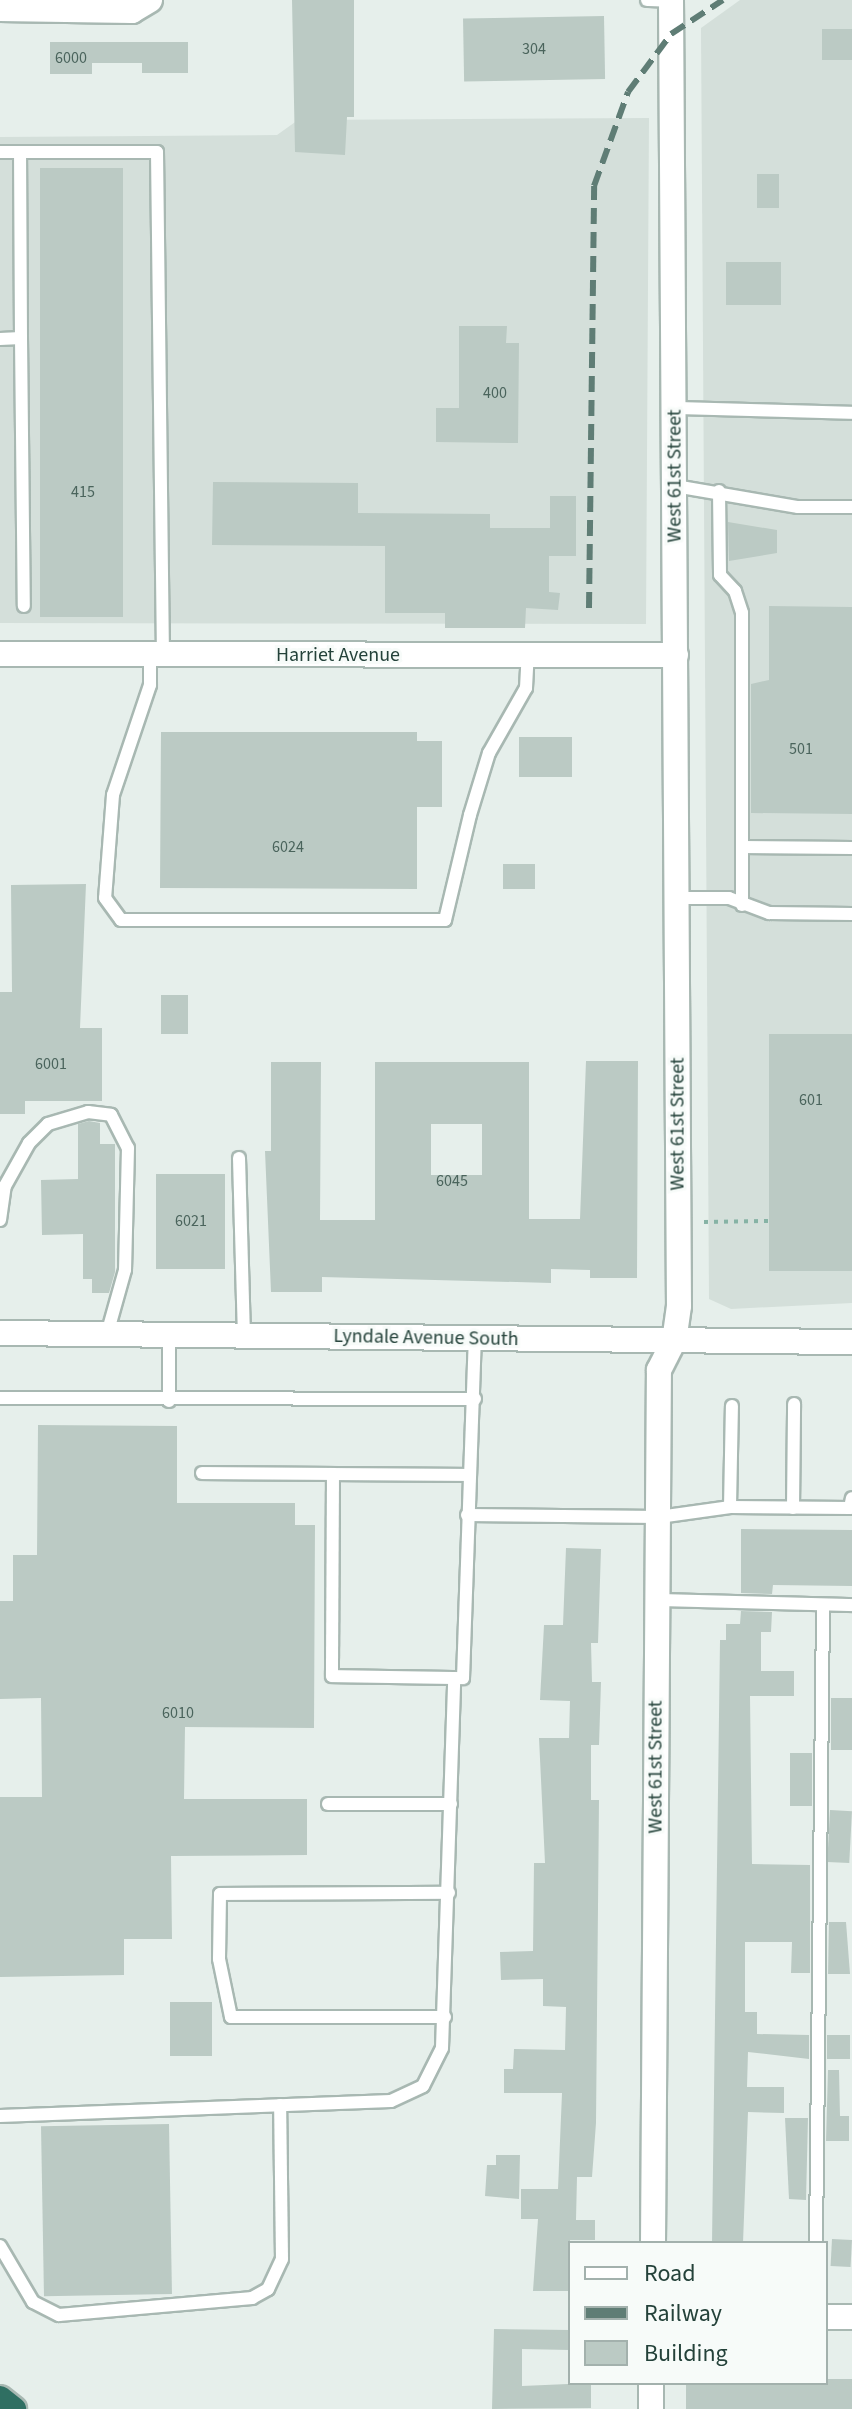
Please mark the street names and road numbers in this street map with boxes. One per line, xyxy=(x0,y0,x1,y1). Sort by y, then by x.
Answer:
street label: West 61st Street xyxy=(663,409,687,543)
street label: Harriet Avenue xyxy=(276,643,400,667)
street label: West 61st Street xyxy=(666,1057,690,1191)
street label: Lyndale Avenue South xyxy=(333,1324,519,1352)
street label: West 61st Street xyxy=(644,1700,668,1834)

